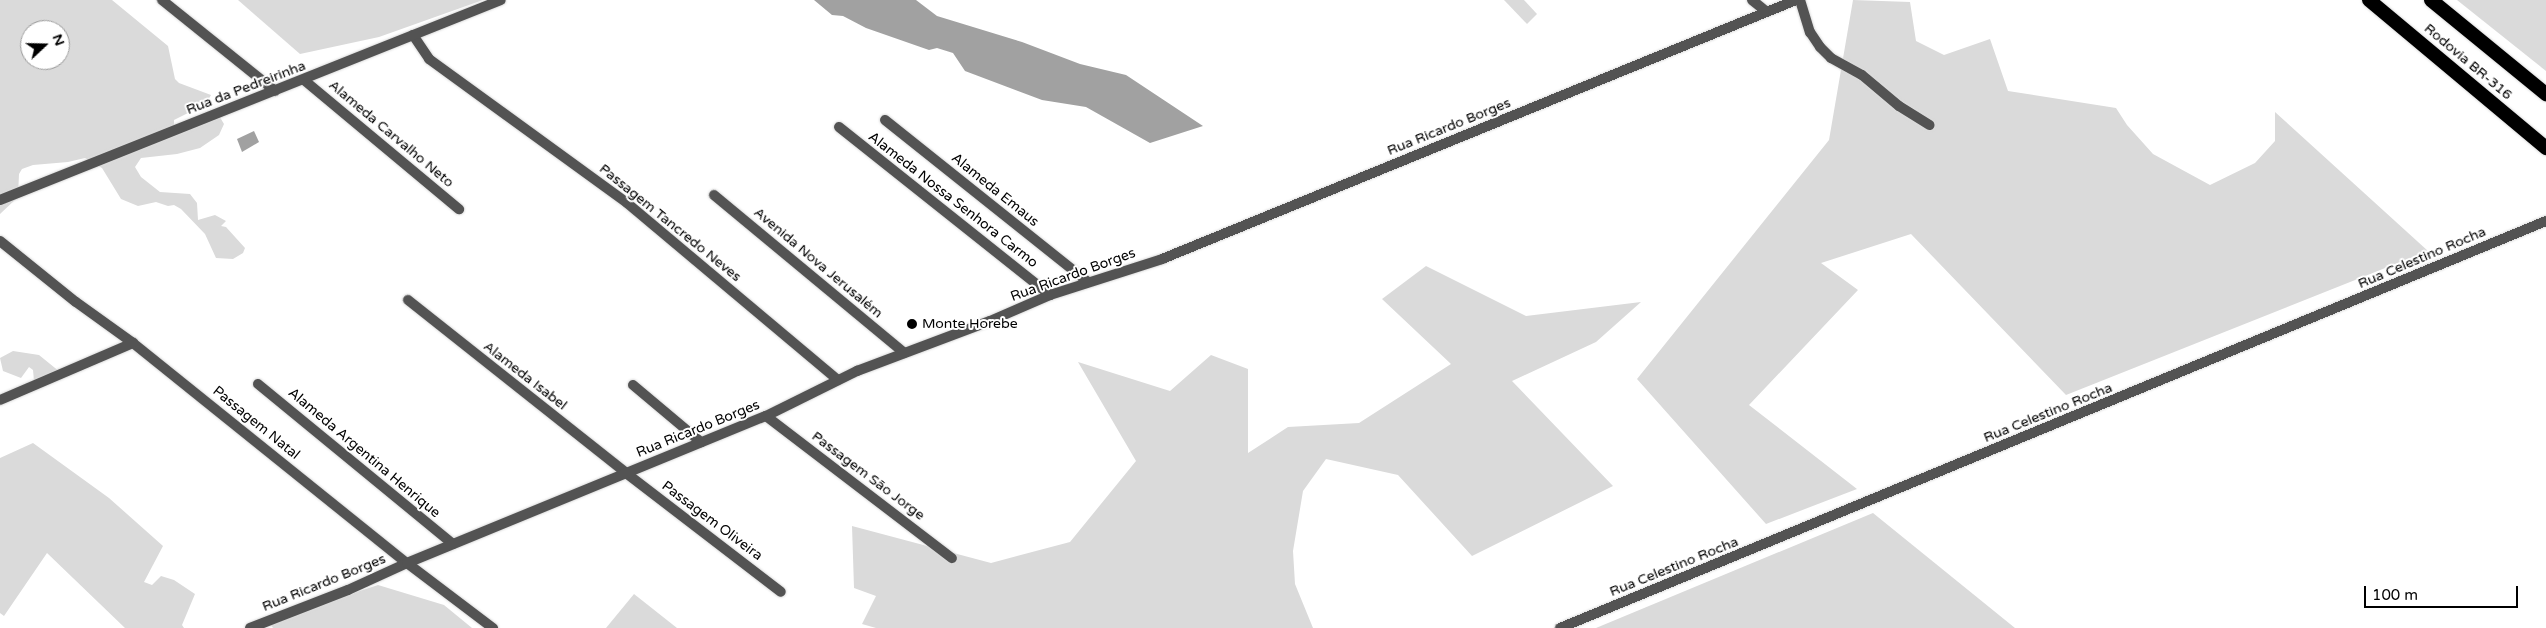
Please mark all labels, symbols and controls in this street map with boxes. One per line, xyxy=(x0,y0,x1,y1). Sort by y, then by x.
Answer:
north arrow xyxy=(20,20,70,70)
street label: Rodovia BR-316 xyxy=(2421,20,2515,104)
text: N xyxy=(49,32,68,48)
street label: Rua da Pedreirinha xyxy=(184,57,308,119)
street label: Alameda Carvalho Neto xyxy=(325,77,457,191)
street label: Rua Ricardo Borges xyxy=(1385,95,1513,159)
street label: Alameda Nossa Senhora Carmo xyxy=(865,129,1041,271)
street label: Alameda Emaus xyxy=(948,150,1042,230)
street label: Passagem Tancredo Neves xyxy=(596,161,744,285)
street label: Avenida Nova Jerusalém xyxy=(750,204,886,322)
street label: Rua Celestino Rocha xyxy=(2356,223,2488,293)
street label: Rua Ricardo Borges xyxy=(1008,245,1138,305)
place label: Monte Horebe xyxy=(922,316,1018,332)
marker: Monte Horebe xyxy=(906,318,918,330)
street label: Alameda Isabel xyxy=(480,338,570,414)
street label: Rua Celestino Rocha xyxy=(1981,379,2115,447)
street label: Passagem Natal xyxy=(209,383,303,463)
street label: Alameda Argentina Henrique xyxy=(285,384,443,522)
street label: Rua Ricardo Borges xyxy=(634,397,762,461)
street label: Passagem São Jorge xyxy=(808,428,928,524)
street label: Passagem Oliveira xyxy=(658,478,766,564)
street label: Rua Celestino Rocha xyxy=(1607,533,1741,601)
street label: Rua Ricardo Borges xyxy=(260,551,388,615)
scale bar xyxy=(2366,576,2520,608)
text: 100 m xyxy=(2372,586,2418,604)

